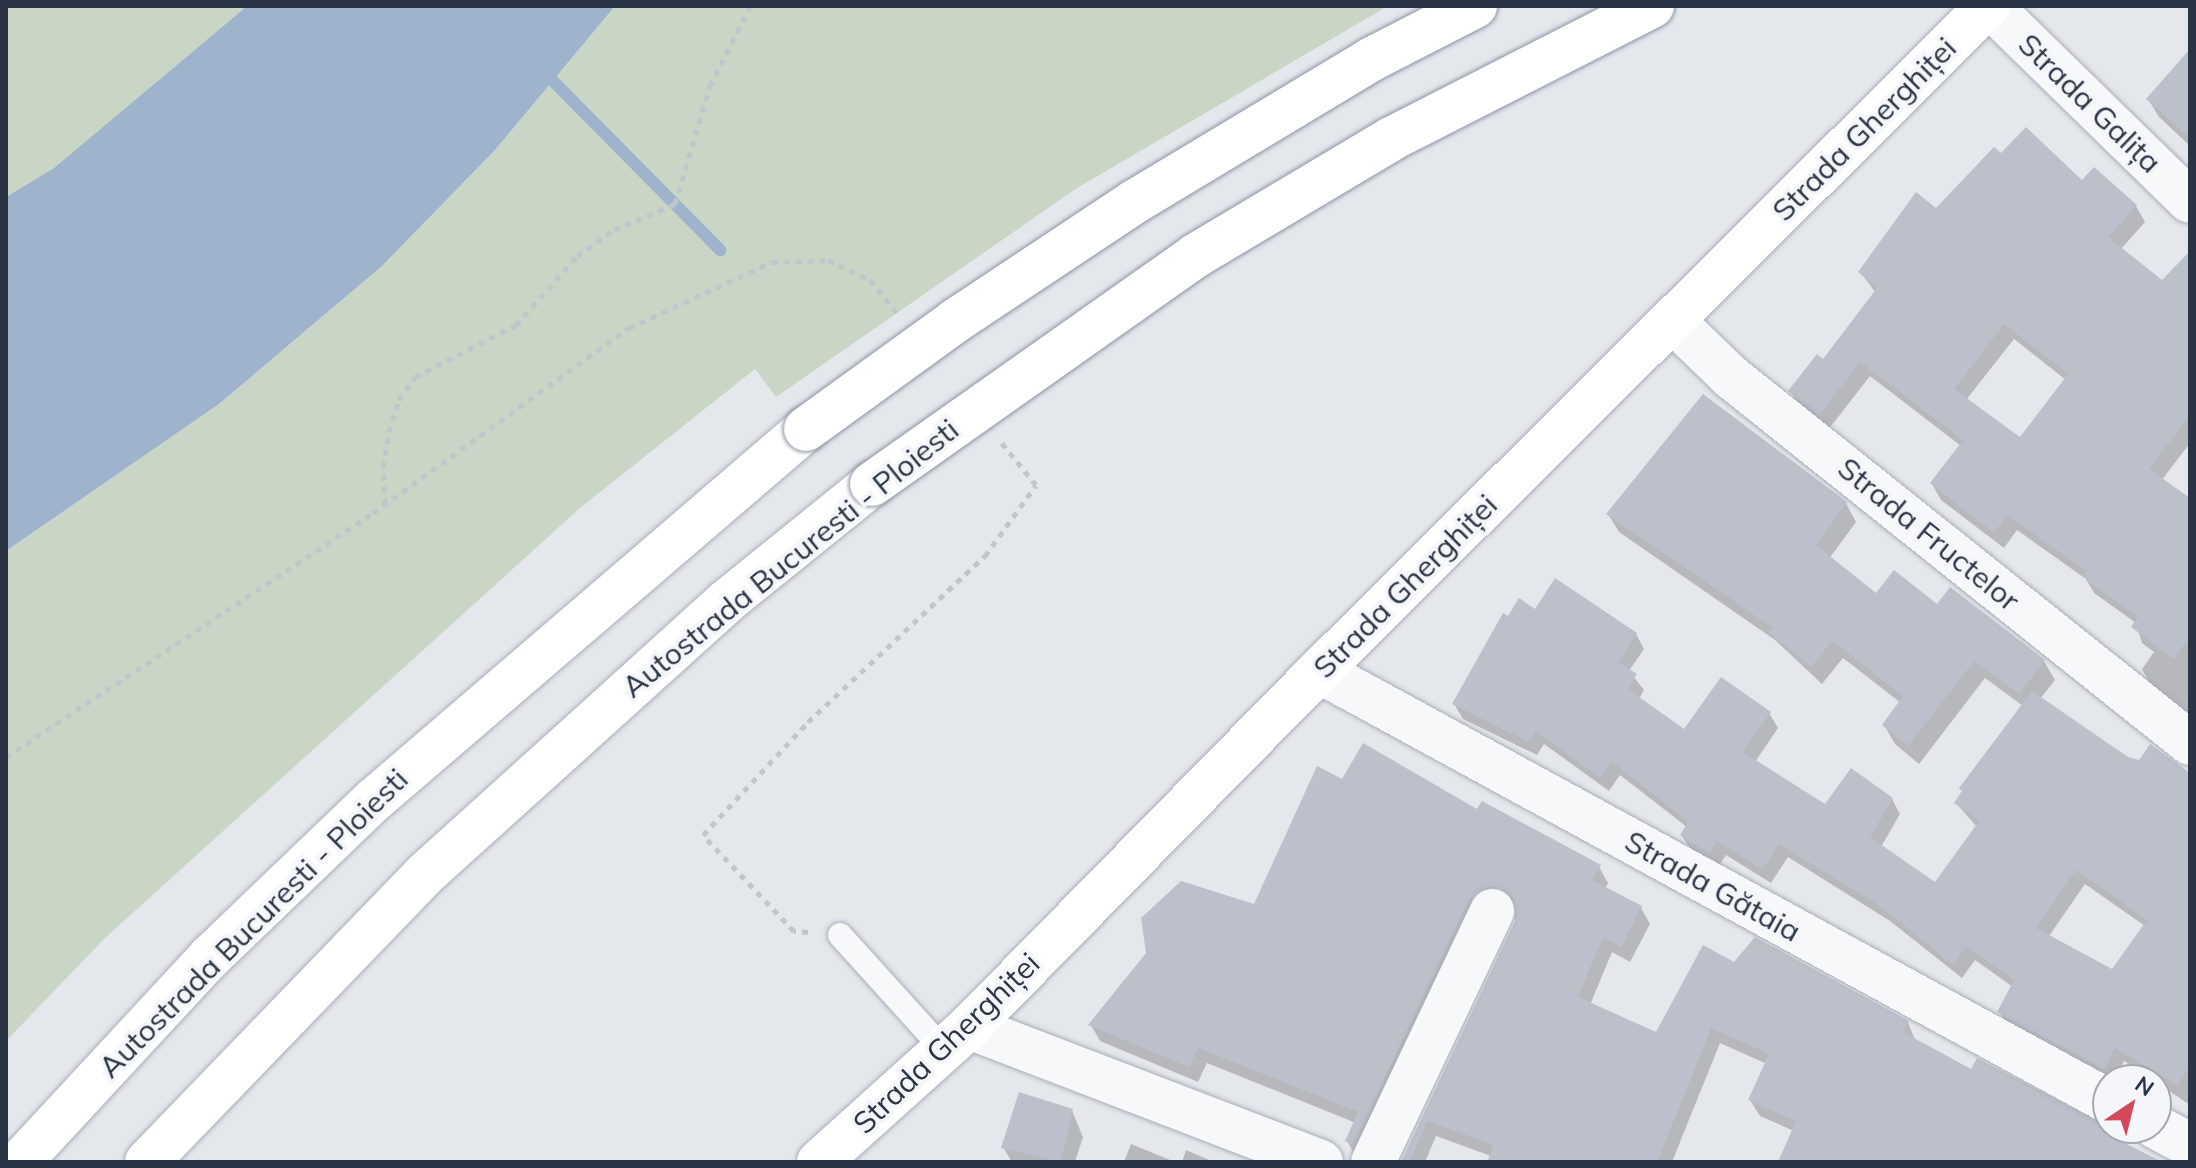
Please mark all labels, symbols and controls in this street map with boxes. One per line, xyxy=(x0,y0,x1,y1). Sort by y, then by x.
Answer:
street label: Strada Galița xyxy=(2011,26,2169,180)
street label: Strada Gherghiței xyxy=(1765,30,1963,228)
street label: Autostrada Bucuresti - Ploiesti xyxy=(615,411,965,705)
street label: Strada Fructelor xyxy=(1831,450,2027,618)
street label: Strada Gherghiței xyxy=(1306,487,1504,685)
street label: Autostrada Bucuresti - Ploiesti xyxy=(91,761,415,1085)
street label: Strada Gătaia xyxy=(1619,823,1807,949)
street label: Strada Gherghiței xyxy=(845,945,1047,1141)
north arrow xyxy=(2092,1064,2172,1144)
text: N xyxy=(2130,1070,2159,1102)

